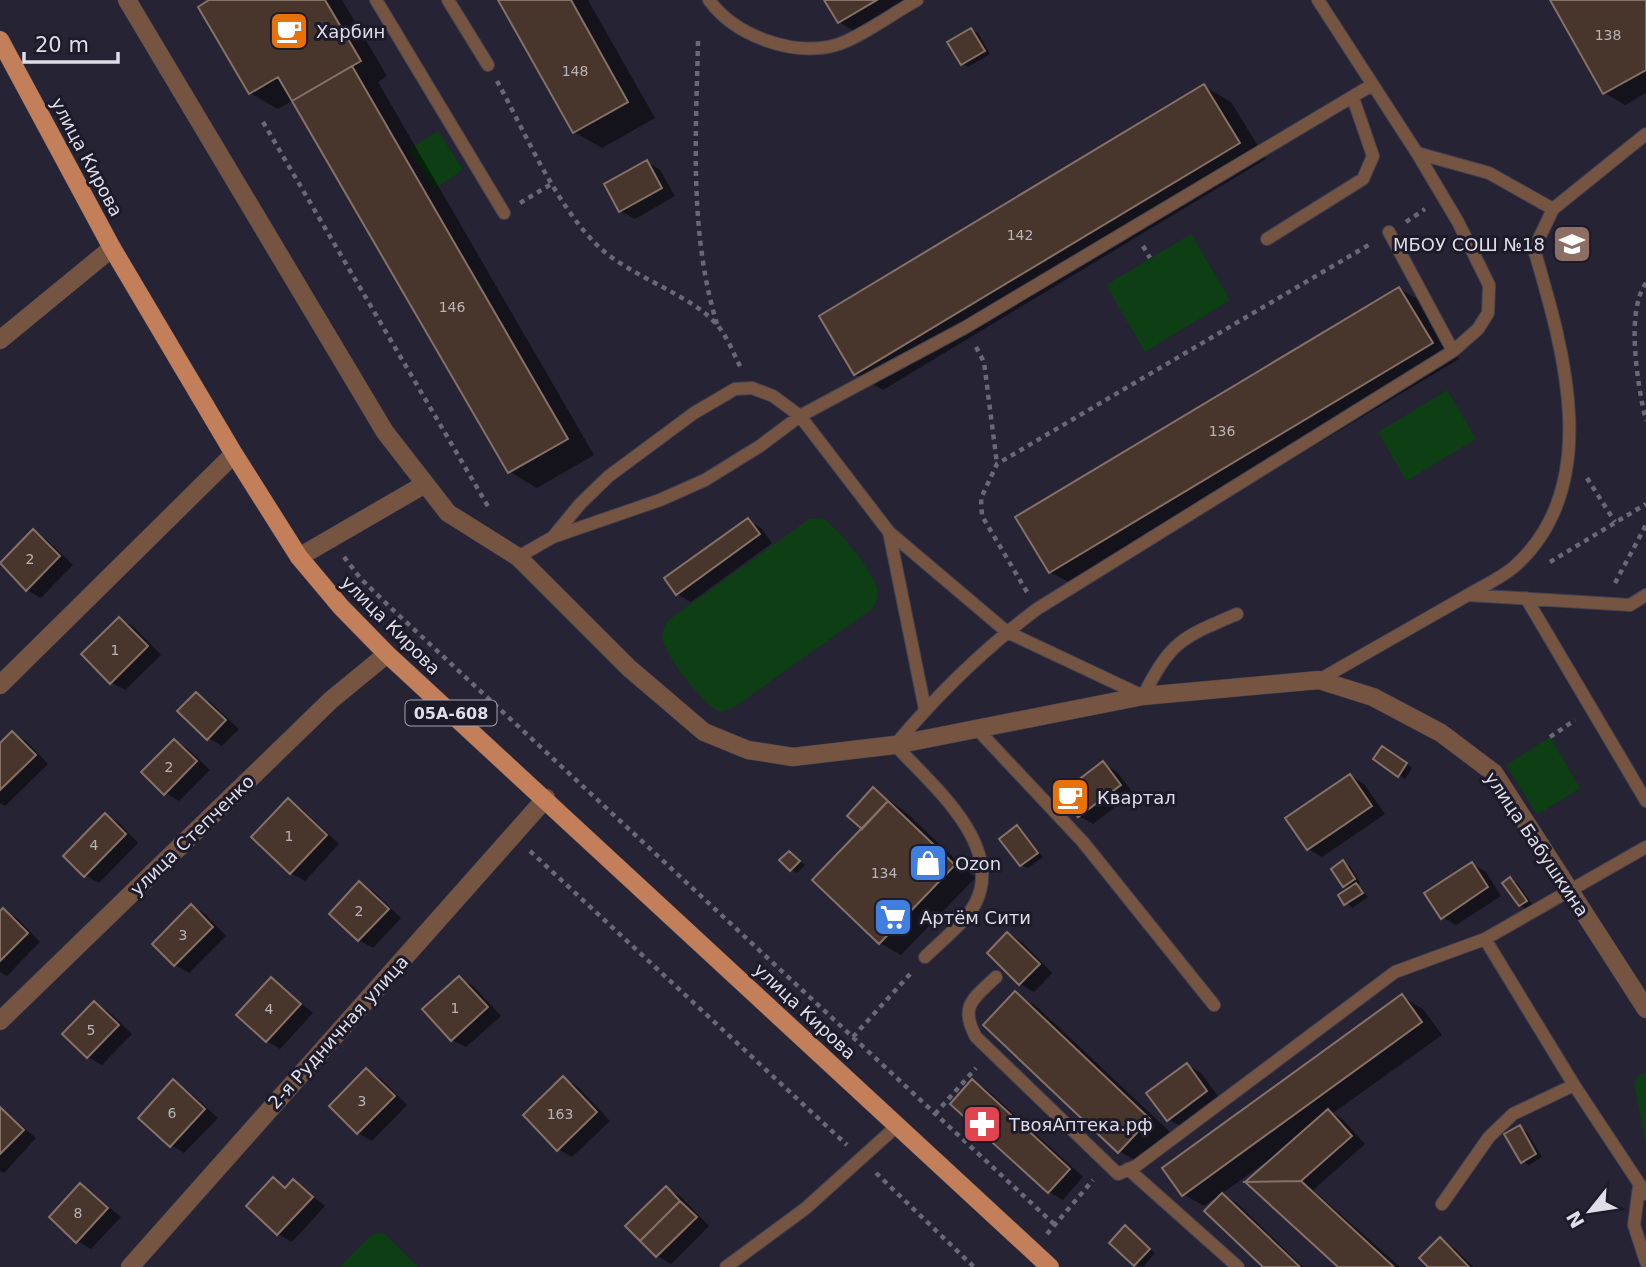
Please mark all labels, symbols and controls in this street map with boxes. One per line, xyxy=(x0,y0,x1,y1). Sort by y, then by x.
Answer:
cafe icon: Харбин xyxy=(268,10,310,52)
scale bar xyxy=(24,21,119,65)
place label: Харбин xyxy=(316,21,385,42)
house number: 138 xyxy=(1595,27,1621,43)
text: 20 m xyxy=(35,33,89,57)
house number: 148 xyxy=(562,63,588,79)
street label: улица Кирова xyxy=(47,94,127,220)
school or university icon: МБОУ СОШ №18 xyxy=(1551,223,1593,265)
house number: 142 xyxy=(1007,227,1033,243)
place label: МБОУ СОШ №18 xyxy=(1393,234,1545,255)
house number: 146 xyxy=(439,299,465,315)
house number: 136 xyxy=(1209,423,1235,439)
house number: 2 xyxy=(26,551,34,567)
street label: улица Кирова xyxy=(337,571,445,679)
house number: 1 xyxy=(111,642,119,658)
road number: 05А-608 xyxy=(406,700,496,726)
house number: 2 xyxy=(165,759,173,775)
street label: улица Бабушкина xyxy=(1481,768,1593,920)
street label: улица Степченко xyxy=(126,770,258,900)
cafe icon: Квартал xyxy=(1049,776,1091,818)
place label: Квартал xyxy=(1097,787,1176,808)
house number: 1 xyxy=(285,828,293,844)
house number: 4 xyxy=(90,837,99,853)
shop icon: Ozon xyxy=(907,842,949,884)
place label: Ozon xyxy=(955,853,1001,874)
house number: 134 xyxy=(871,865,897,881)
supermarket icon: Артём Сити xyxy=(872,896,914,938)
house number: 2 xyxy=(355,903,363,919)
place label: Артём Сити xyxy=(920,907,1031,928)
house number: 3 xyxy=(179,927,187,943)
street label: 2-я Рудничная улица xyxy=(264,951,412,1113)
street label: улица Кирова xyxy=(750,959,860,1063)
house number: 1 xyxy=(451,1000,459,1016)
house number: 4 xyxy=(265,1001,274,1017)
house number: 5 xyxy=(87,1022,95,1038)
house number: 3 xyxy=(358,1093,366,1109)
pharmacy icon: ТвояАптека.рф xyxy=(961,1103,1003,1145)
house number: 6 xyxy=(168,1105,177,1121)
house number: 163 xyxy=(547,1106,573,1122)
place label: ТвояАптека.рф xyxy=(1008,1114,1153,1135)
north arrow xyxy=(1555,1176,1625,1246)
house number: 8 xyxy=(74,1205,82,1221)
text: N xyxy=(1562,1207,1589,1232)

